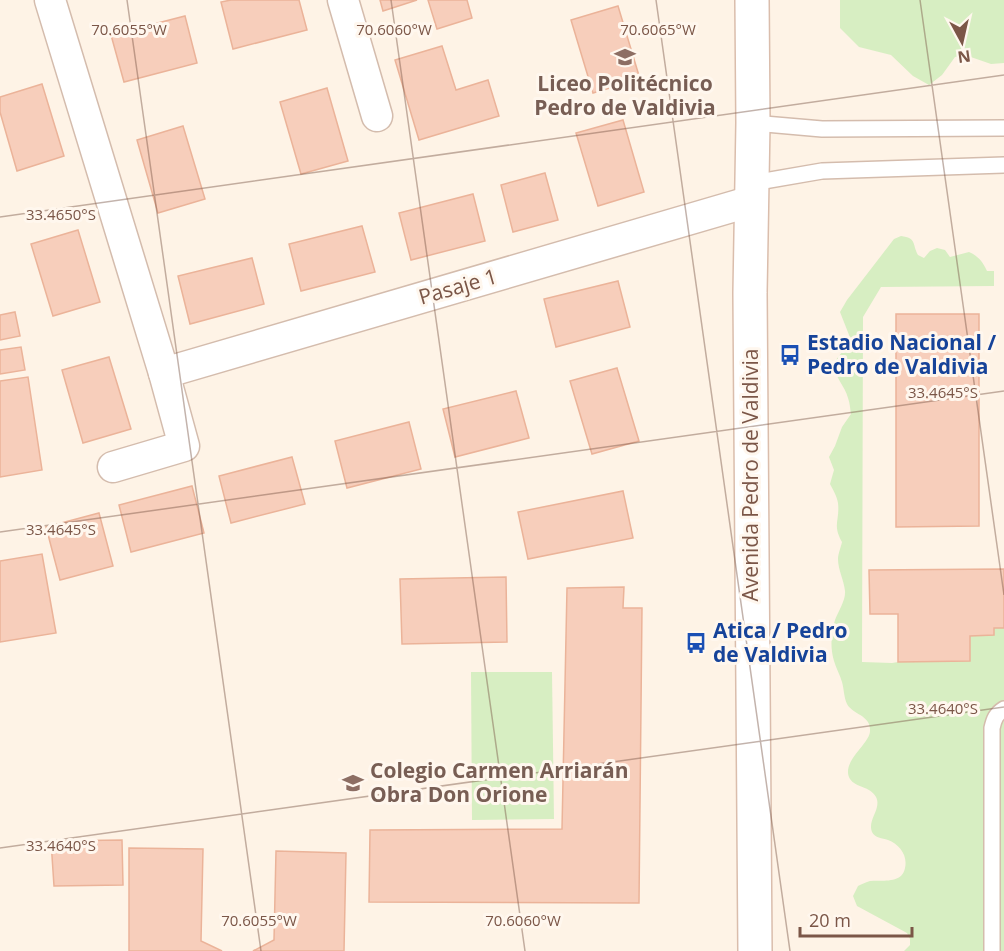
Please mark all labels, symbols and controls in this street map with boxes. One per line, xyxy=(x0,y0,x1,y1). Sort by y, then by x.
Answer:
north arrow xyxy=(932,12,992,72)
text: 70.6055°W xyxy=(91,19,167,39)
text: 70.6060°W xyxy=(356,19,432,39)
text: 70.6065°W xyxy=(620,19,696,39)
school or university icon: Liceo Politécnico Pedro de Valdivia xyxy=(613,45,637,69)
text: N xyxy=(956,45,972,69)
place label: Liceo Politécnico Pedro de Valdivia xyxy=(534,69,716,121)
text: 33.4650°S xyxy=(26,204,96,224)
street label: Pasaje 1 xyxy=(415,261,500,311)
place label: Estadio Nacional / Pedro de Valdivia xyxy=(807,328,996,380)
bus stop icon: Estadio Nacional / Pedro de Valdivia xyxy=(778,343,802,367)
street label: Avenida Pedro de Valdivia xyxy=(736,349,764,601)
text: 33.4645°S xyxy=(908,382,978,402)
text: 33.4645°S xyxy=(26,519,96,539)
place label: Atica / Pedro de Valdivia xyxy=(713,616,848,668)
bus stop icon: Atica / Pedro de Valdivia xyxy=(684,631,708,655)
text: 33.4640°S xyxy=(908,698,978,718)
place label: Colegio Carmen Arriarán Obra Don Orione xyxy=(370,756,629,808)
school or university icon: Colegio Carmen Arriarán Obra Don Orione xyxy=(341,771,365,795)
text: 33.4640°S xyxy=(26,835,96,855)
scale bar xyxy=(800,900,912,938)
text: 20 m xyxy=(809,908,851,932)
text: 70.6055°W xyxy=(221,910,297,930)
text: 70.6060°W xyxy=(485,910,561,930)

